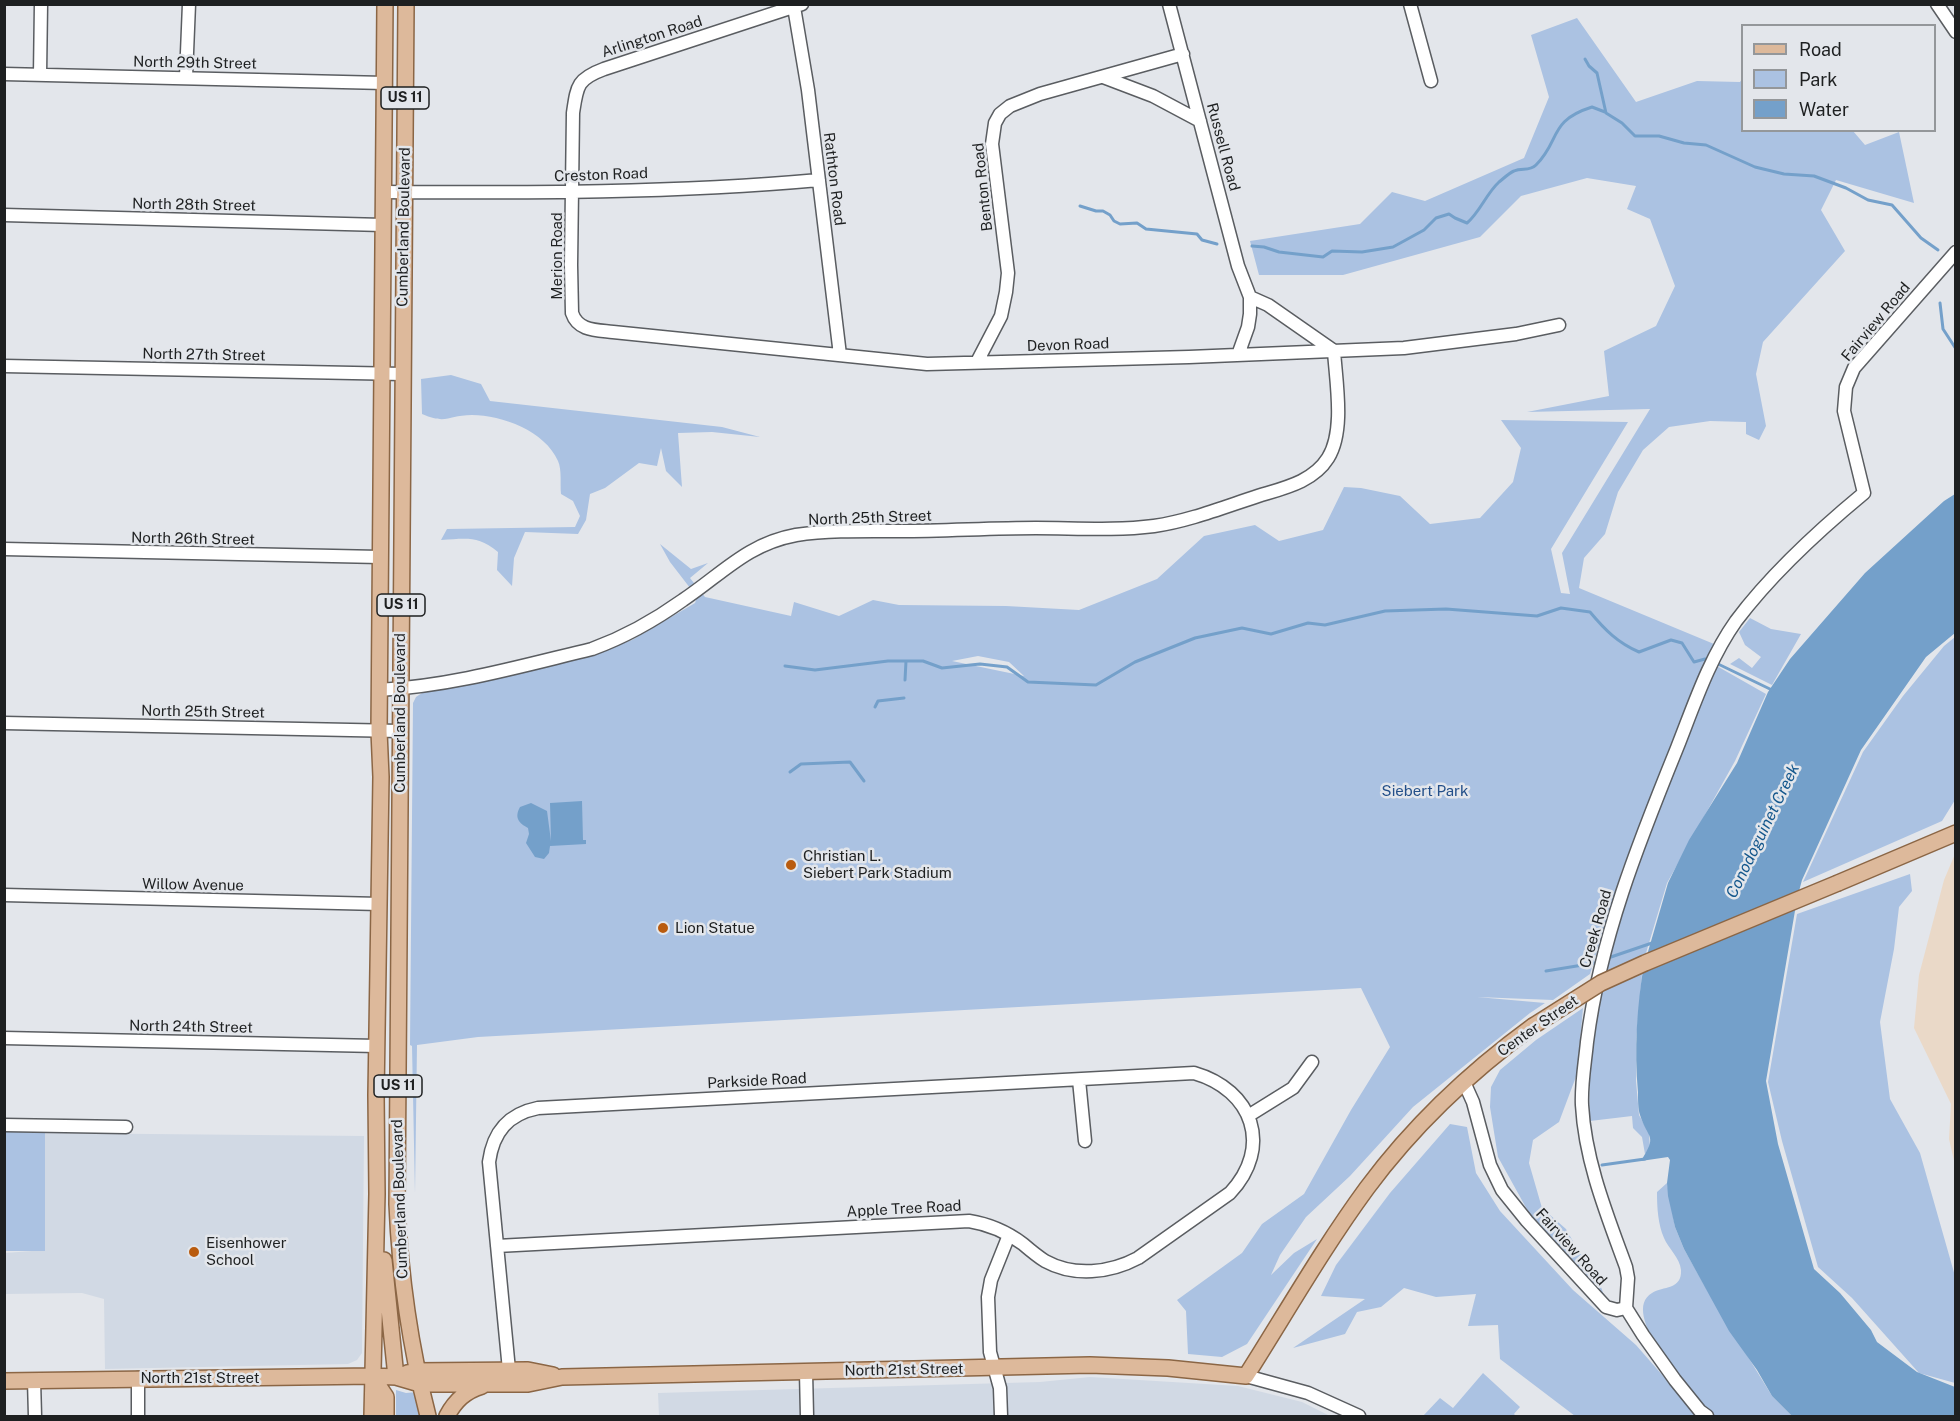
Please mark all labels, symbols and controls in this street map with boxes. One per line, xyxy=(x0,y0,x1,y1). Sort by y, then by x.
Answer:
street label: Arlington Road xyxy=(599,12,705,62)
legend xyxy=(1741,24,1936,132)
text: Road xyxy=(1799,39,1842,60)
street label: North 29th Street xyxy=(133,53,257,73)
text: Park xyxy=(1799,69,1837,90)
road number: US 11 xyxy=(381,87,429,109)
text: Water xyxy=(1799,99,1849,120)
street label: Russell Road xyxy=(1203,101,1243,193)
street label: Rathton Road xyxy=(819,131,849,227)
street label: Benton Road xyxy=(969,142,997,232)
street label: Cumberland Boulevard xyxy=(394,147,414,307)
street label: Creston Road xyxy=(554,164,648,186)
street label: North 28th Street xyxy=(132,195,256,215)
street label: Merion Road xyxy=(548,212,566,300)
street label: Fairview Road xyxy=(1838,279,1914,365)
street label: Devon Road xyxy=(1026,335,1110,355)
street label: North 27th Street xyxy=(142,345,266,365)
street label: North 25th Street xyxy=(808,507,932,529)
street label: North 26th Street xyxy=(131,529,255,549)
road number: US 11 xyxy=(377,594,425,616)
street label: Cumberland Boulevard xyxy=(391,633,409,793)
street label: North 25th Street xyxy=(141,702,265,722)
water label: Conodoguinet Creek xyxy=(1722,761,1804,901)
park label: Siebert Park xyxy=(1382,782,1468,800)
place label: Christian L. Siebert Park Stadium xyxy=(803,847,952,882)
marker: Christian L. Siebert Park Stadium xyxy=(784,858,798,872)
street label: Willow Avenue xyxy=(142,875,244,895)
street label: Creek Road xyxy=(1576,888,1616,970)
place label: Lion Statue xyxy=(675,919,755,937)
marker: Lion Statue xyxy=(656,921,670,935)
street label: Center Street xyxy=(1494,992,1582,1060)
street label: North 24th Street xyxy=(129,1017,253,1037)
street label: Parkside Road xyxy=(707,1069,807,1093)
road number: US 11 xyxy=(374,1075,422,1097)
street label: Cumberland Boulevard xyxy=(388,1119,412,1279)
street label: Apple Tree Road xyxy=(846,1197,962,1221)
street label: Fairview Road xyxy=(1532,1205,1610,1289)
place label: Eisenhower School xyxy=(206,1234,287,1269)
marker: Eisenhower School xyxy=(187,1245,201,1259)
street label: North 21st Street xyxy=(844,1360,964,1380)
street label: North 21st Street xyxy=(140,1369,260,1387)

